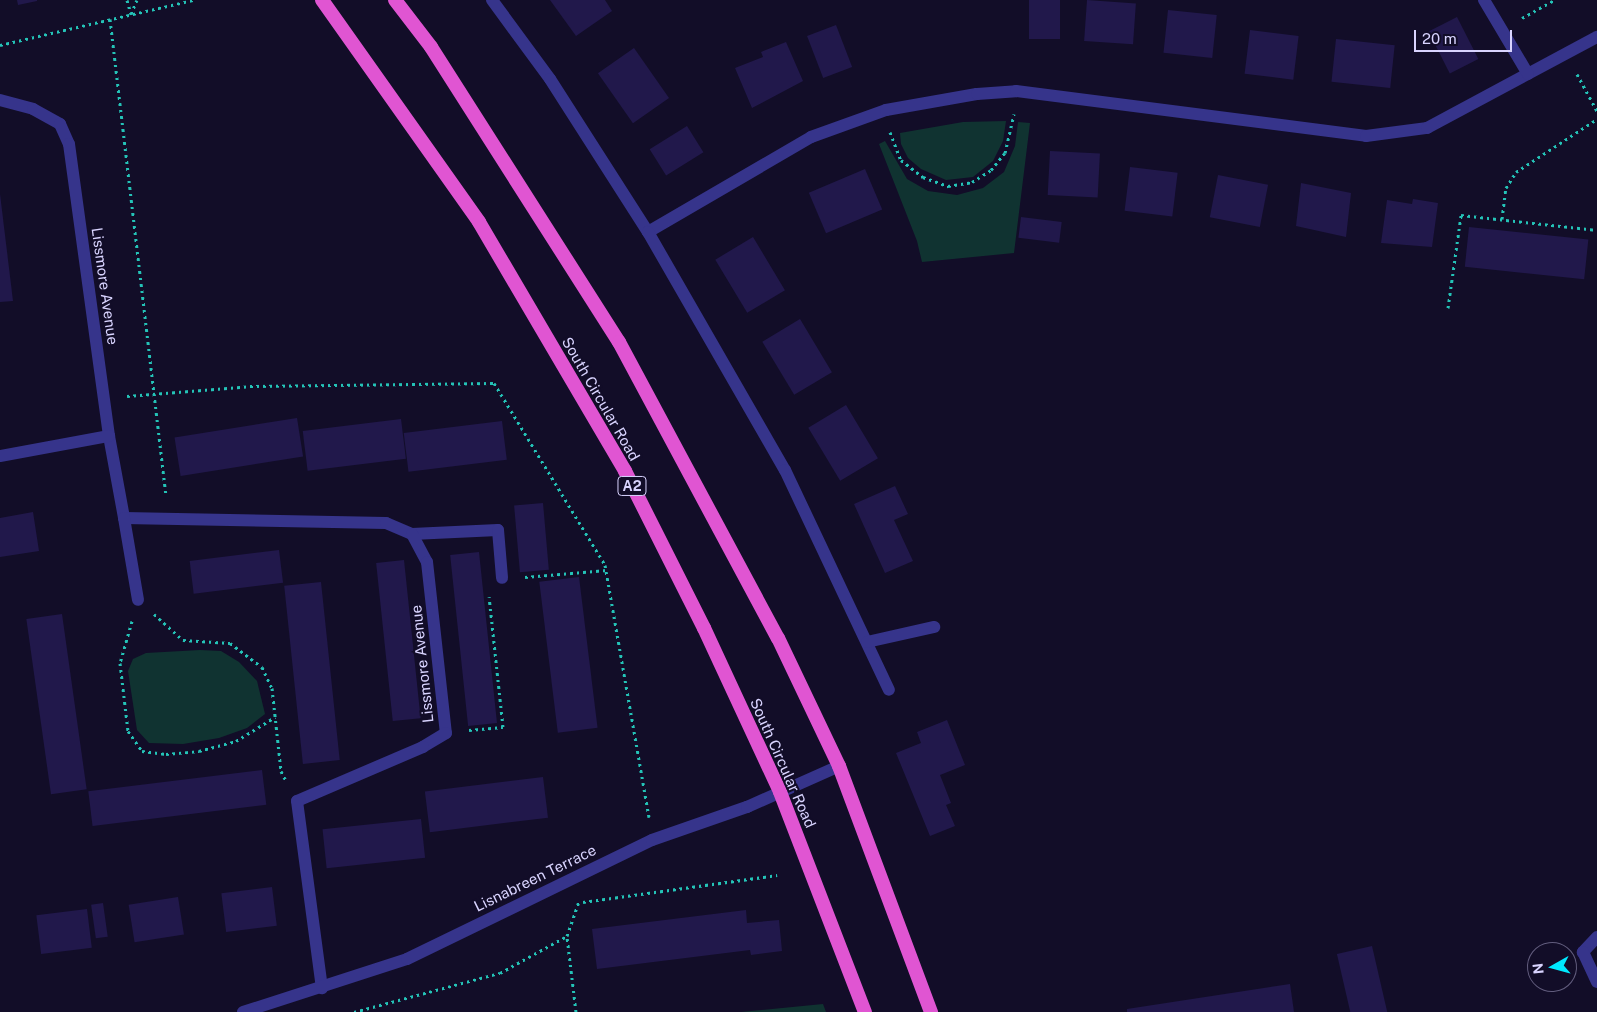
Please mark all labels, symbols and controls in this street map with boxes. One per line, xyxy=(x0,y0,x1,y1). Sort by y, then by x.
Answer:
scale bar xyxy=(1417,20,1514,52)
text: 20 m xyxy=(1422,30,1457,47)
street label: Lissmore Avenue xyxy=(88,226,122,346)
street label: South Circular Road xyxy=(558,334,644,464)
road number: A2 xyxy=(617,474,647,498)
street label: Lissmore Avenue xyxy=(407,604,437,724)
street label: South Circular Road xyxy=(746,695,820,831)
street label: Lisnabreen Terrace xyxy=(471,841,599,915)
north arrow xyxy=(1527,942,1577,992)
text: N xyxy=(1529,962,1547,975)

